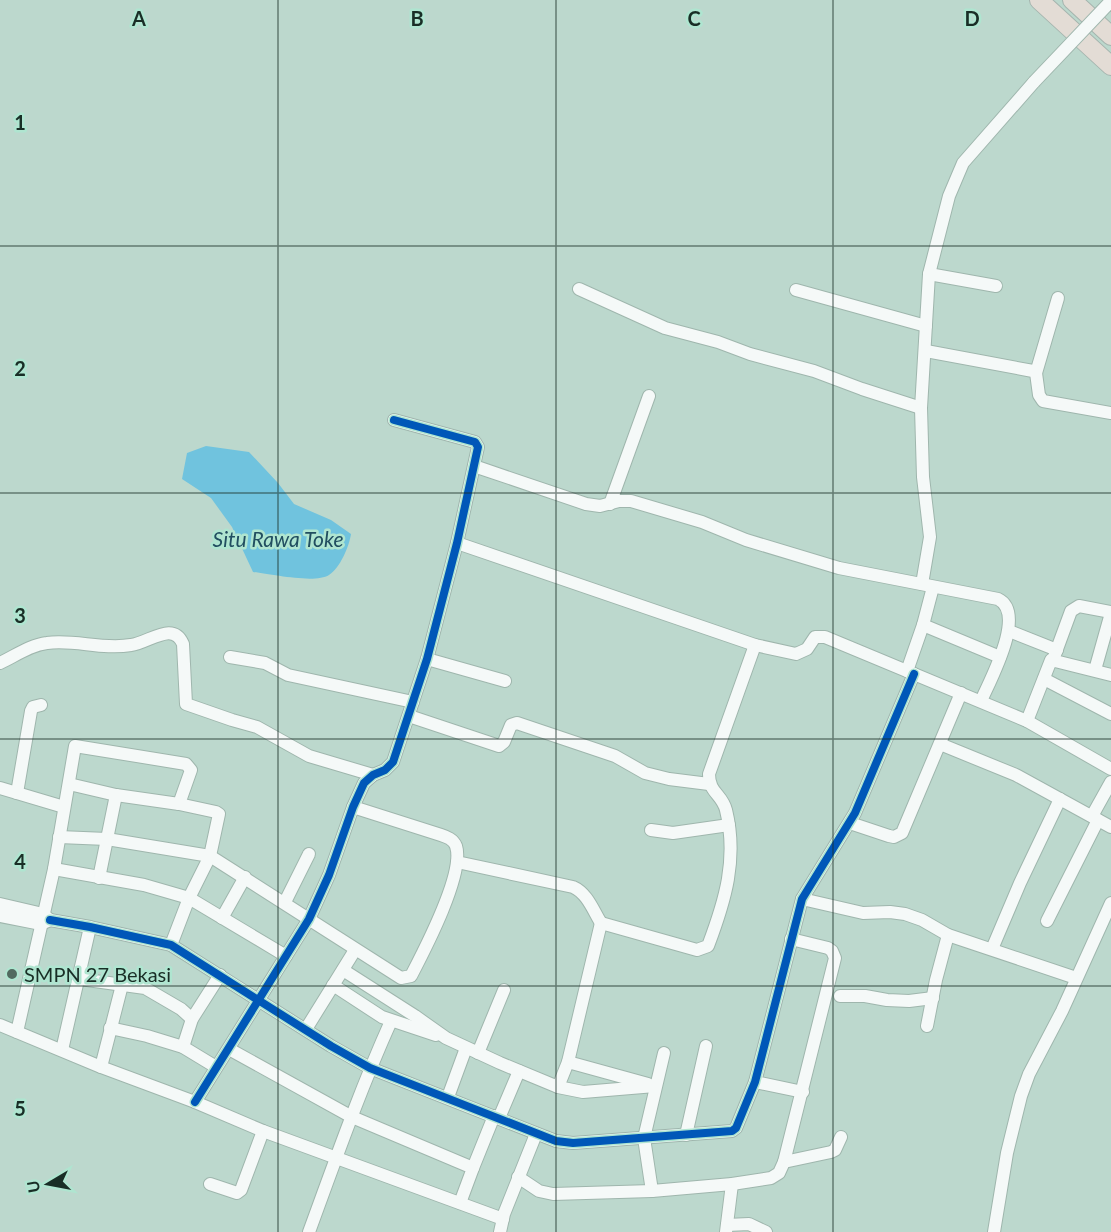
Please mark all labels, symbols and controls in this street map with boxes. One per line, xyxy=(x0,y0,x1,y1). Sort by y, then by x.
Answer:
text: A xyxy=(131,6,146,30)
text: B xyxy=(410,6,424,30)
text: C xyxy=(687,6,701,30)
text: D xyxy=(964,6,980,30)
text: 1 xyxy=(14,110,26,134)
text: 2 xyxy=(14,356,26,380)
water label: Situ Rawa Toke xyxy=(213,526,343,551)
text: 3 xyxy=(14,603,26,627)
text: 4 xyxy=(14,849,26,873)
place label: SMPN 27 Bekasi xyxy=(24,962,171,986)
marker: SMPN 27 Bekasi xyxy=(5,967,19,981)
text: 5 xyxy=(14,1096,26,1120)
north arrow xyxy=(18,1154,78,1214)
text: U xyxy=(22,1179,43,1194)

